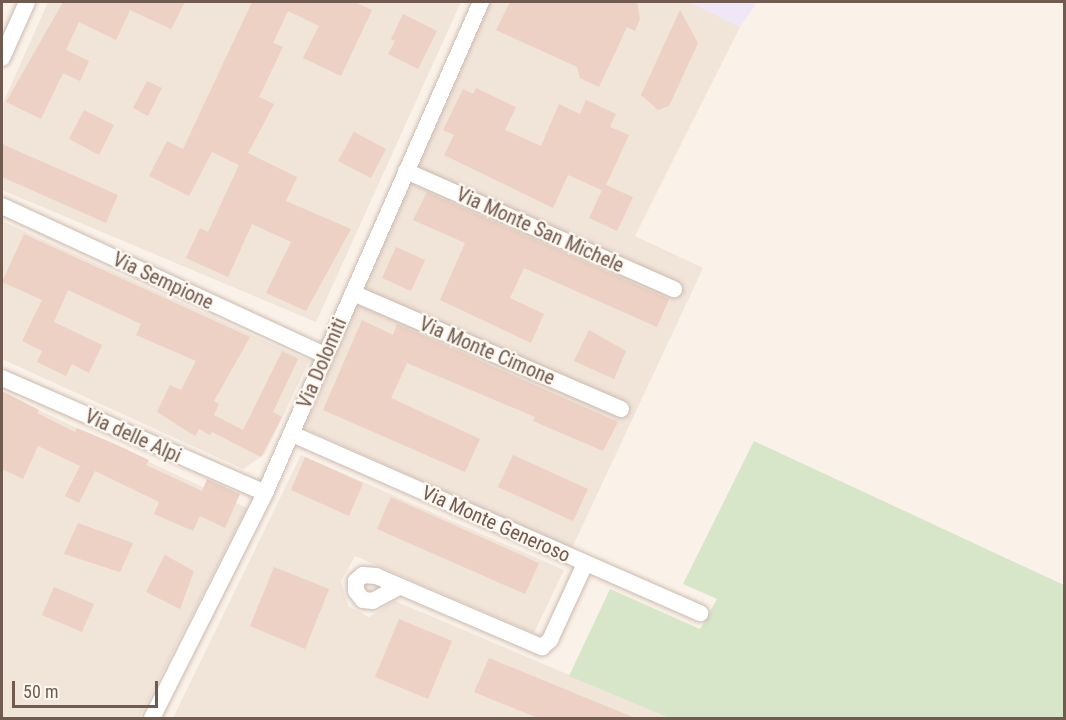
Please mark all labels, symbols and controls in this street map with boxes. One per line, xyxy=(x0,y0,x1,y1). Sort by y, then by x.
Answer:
street label: Via Monte San Michele xyxy=(453,182,627,278)
street label: Via Sempione xyxy=(109,247,217,315)
street label: Via Monte Cimone xyxy=(416,312,558,390)
street label: Via Dolomiti xyxy=(292,314,352,412)
street label: Via delle Alpi xyxy=(81,404,185,468)
street label: Via Monte Generoso xyxy=(418,480,574,568)
scale bar xyxy=(15,669,160,707)
text: 50 m xyxy=(23,681,58,702)

